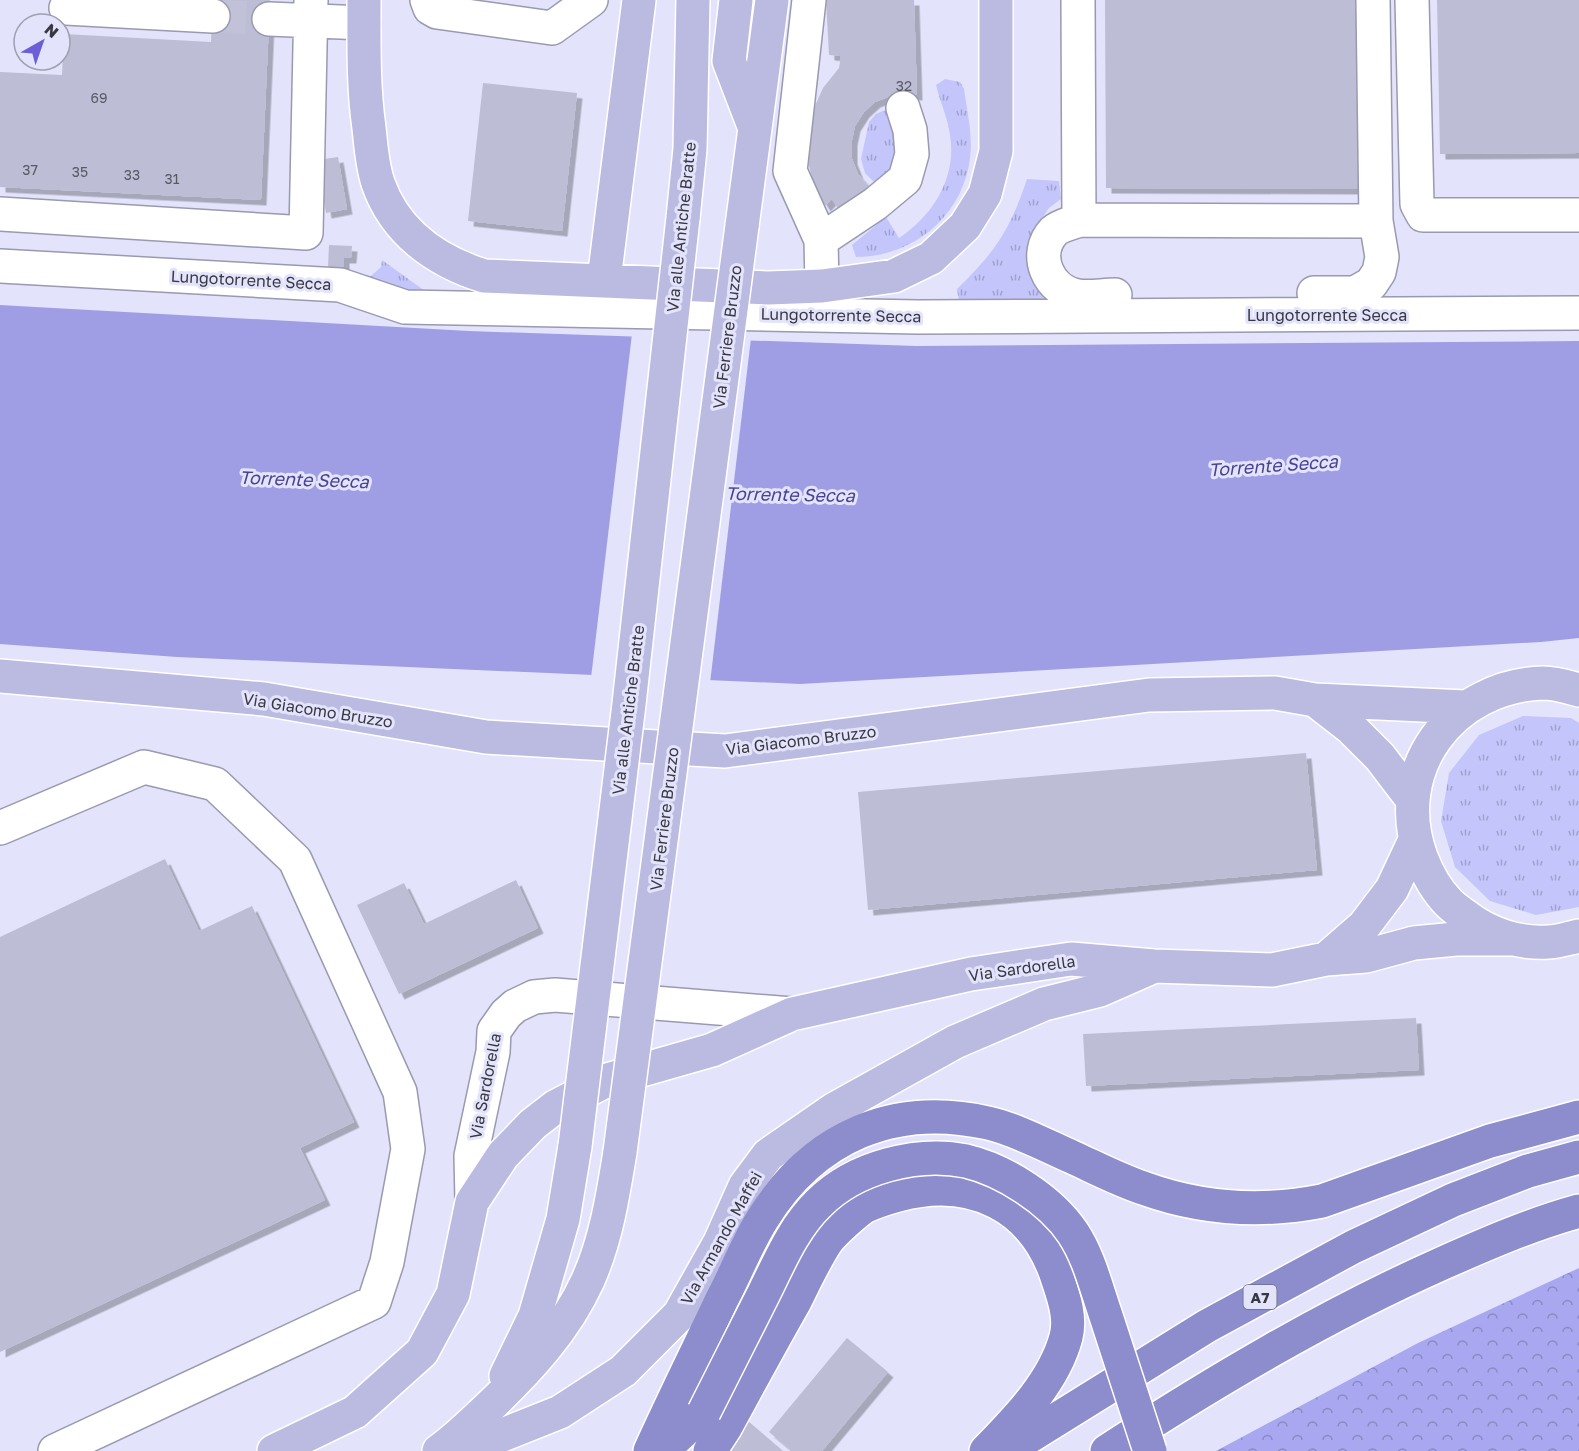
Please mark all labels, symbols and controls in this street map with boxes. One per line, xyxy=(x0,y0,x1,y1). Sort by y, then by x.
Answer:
north arrow xyxy=(12,12,72,72)
text: N xyxy=(41,19,63,42)
house number: 32 xyxy=(896,77,912,94)
house number: 69 xyxy=(91,89,107,106)
street label: Via alle Antiche Bratte xyxy=(662,141,700,313)
house number: 37 xyxy=(22,161,38,178)
house number: 35 xyxy=(72,163,88,180)
house number: 33 xyxy=(124,166,140,183)
house number: 31 xyxy=(165,170,180,187)
street label: Via Ferriere Bruzzo xyxy=(708,264,746,410)
street label: Lungotorrente Secca xyxy=(170,266,332,294)
street label: Lungotorrente Secca xyxy=(760,304,922,326)
street label: Lungotorrente Secca xyxy=(1247,305,1407,325)
water label: Torrente Secca xyxy=(1208,449,1339,480)
water label: Torrente Secca xyxy=(239,466,370,492)
water label: Torrente Secca xyxy=(725,482,856,506)
street label: Via alle Antiche Bratte xyxy=(608,624,648,796)
street label: Via Giacomo Bruzzo xyxy=(242,688,394,732)
street label: Via Giacomo Bruzzo xyxy=(725,721,877,759)
street label: Via Ferriere Bruzzo xyxy=(645,746,683,892)
street label: Via Sardorella xyxy=(967,951,1077,985)
street label: Via Sardorella xyxy=(465,1031,505,1141)
street label: Via Armando Maffei xyxy=(676,1168,766,1308)
road number: A7 xyxy=(1244,1285,1276,1309)

